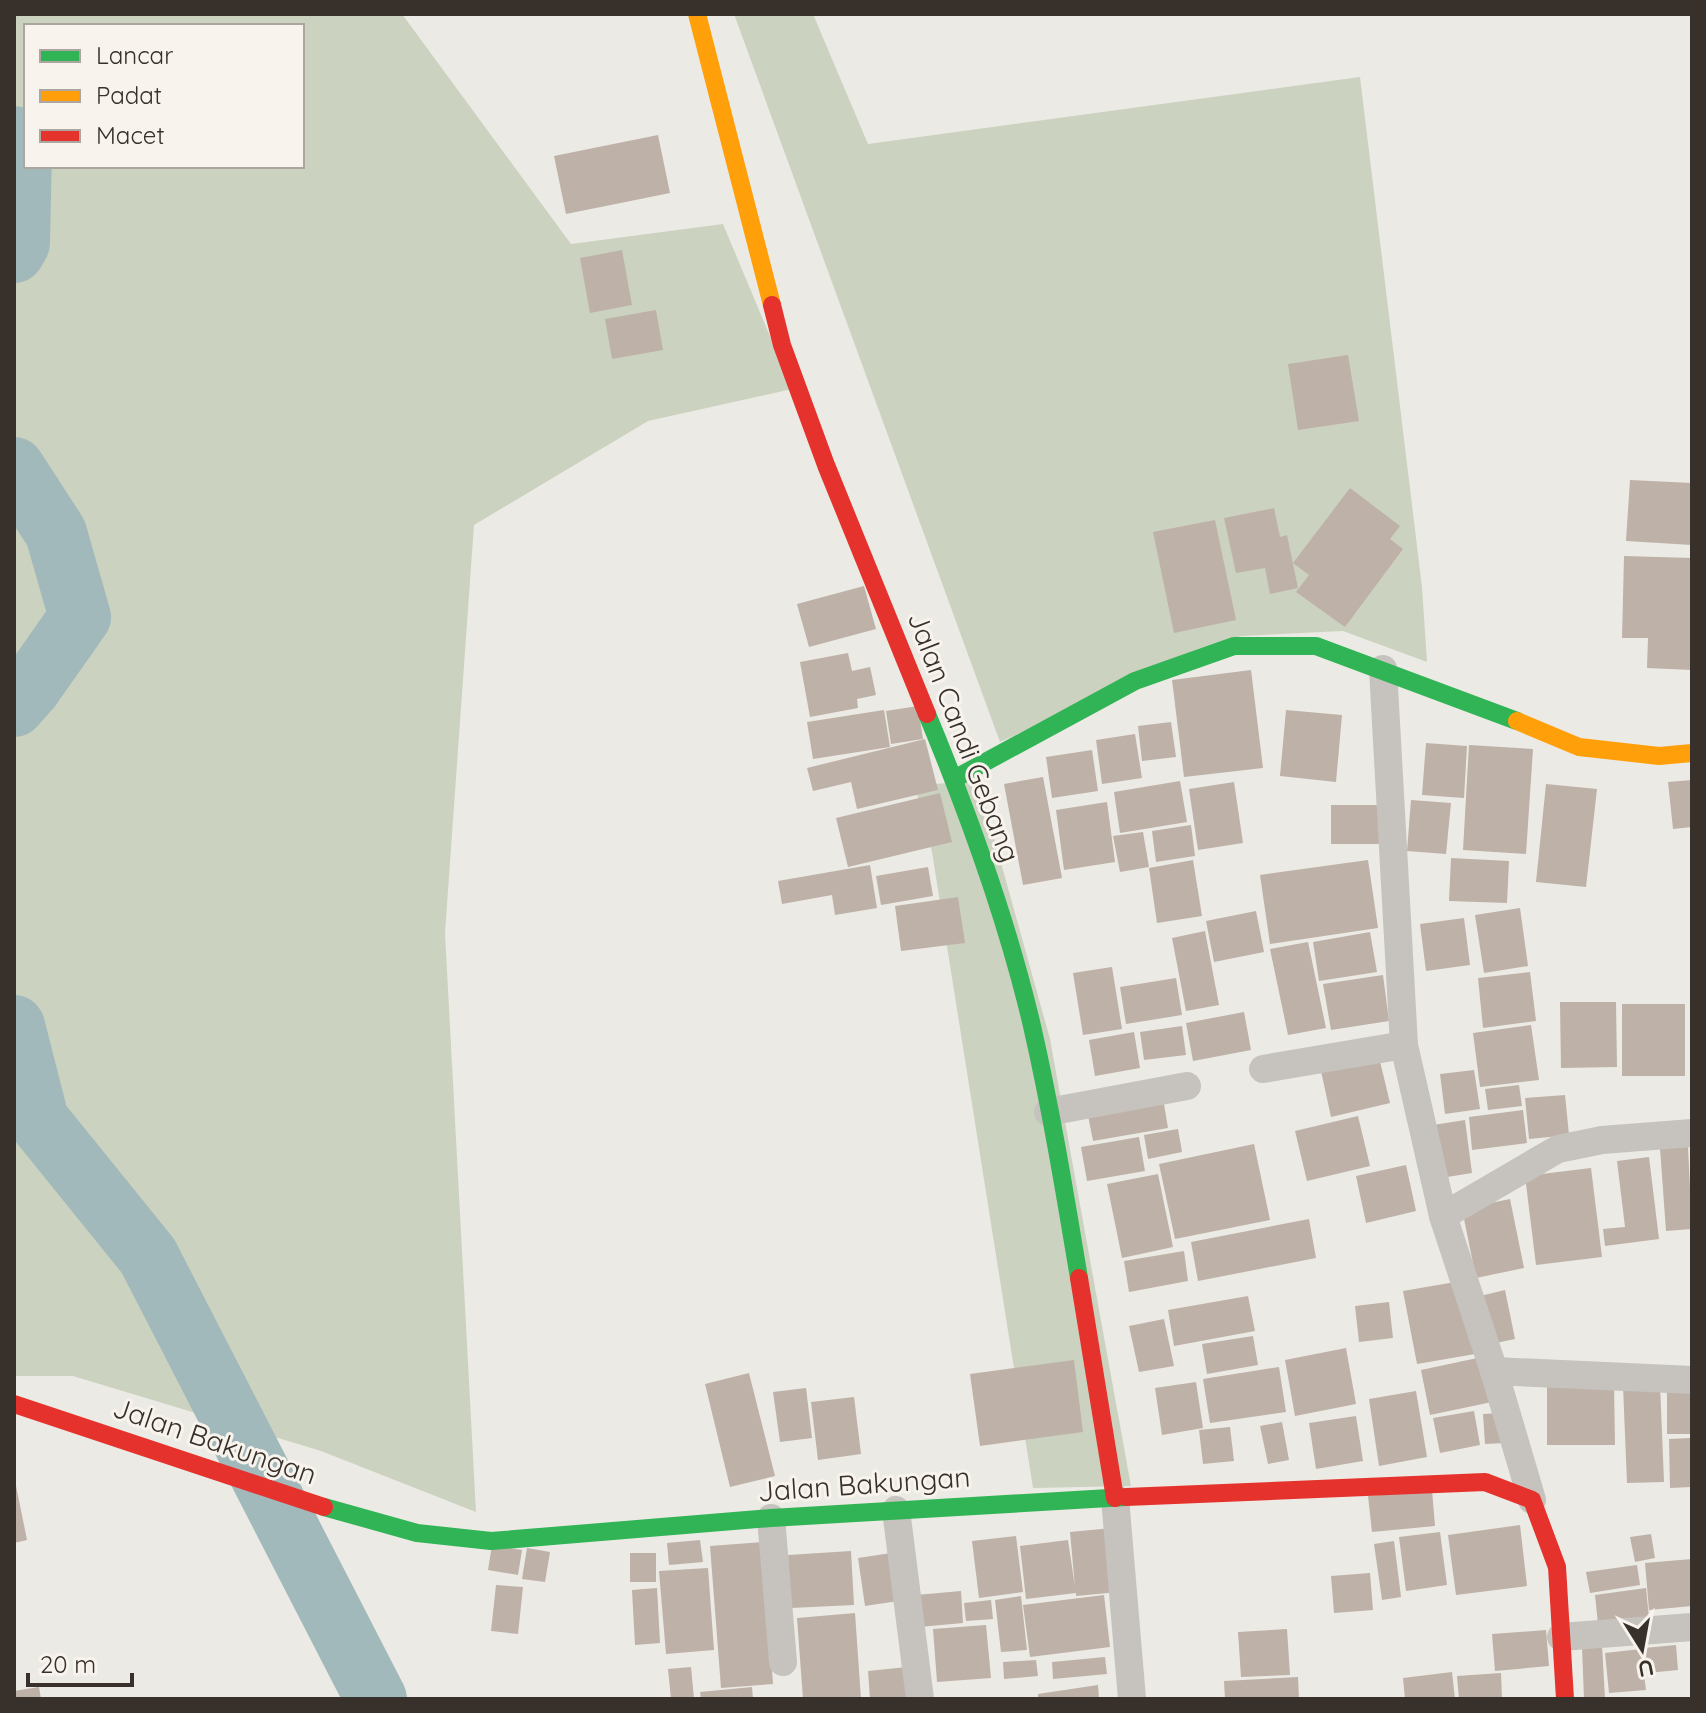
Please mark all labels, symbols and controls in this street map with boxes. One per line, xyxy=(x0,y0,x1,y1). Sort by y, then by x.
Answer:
legend xyxy=(24,24,304,168)
text: Lancar xyxy=(96,40,173,70)
text: Padat xyxy=(96,80,162,110)
text: Macet xyxy=(96,120,165,150)
street label: Jalan Candi Gebang xyxy=(901,607,1028,867)
street label: Jalan Bakungan xyxy=(109,1389,321,1492)
street label: Jalan Bakungan xyxy=(757,1459,971,1508)
north arrow xyxy=(1602,1609,1682,1689)
scale bar xyxy=(28,1637,132,1687)
text: 20 m xyxy=(40,1649,96,1679)
text: U xyxy=(1636,1653,1656,1684)

